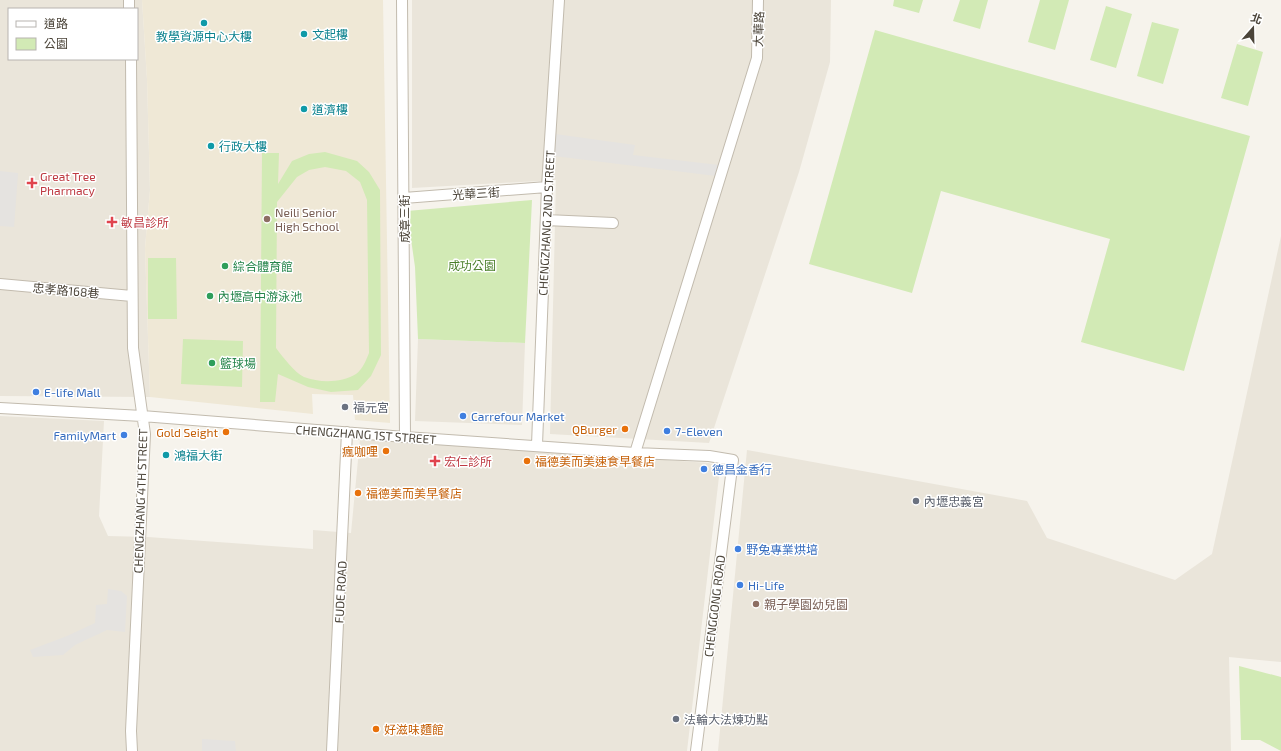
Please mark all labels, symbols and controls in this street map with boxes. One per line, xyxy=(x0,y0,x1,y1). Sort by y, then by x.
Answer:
legend xyxy=(8,8,138,60)
north arrow xyxy=(1233,8,1273,48)
text: 北 xyxy=(1249,10,1264,26)
street label: 大華路 xyxy=(750,11,766,47)
text: 道路 xyxy=(44,16,68,30)
marker: 教學資源中心大樓 xyxy=(199,18,209,28)
place label: 文起樓 xyxy=(312,27,348,41)
place label: 教學資源中心大樓 xyxy=(156,29,252,43)
marker: 文起樓 xyxy=(299,29,309,39)
text: 公園 xyxy=(44,36,68,50)
place label: 道濟樓 xyxy=(312,102,348,116)
marker: 道濟樓 xyxy=(299,104,309,114)
place label: 行政大樓 xyxy=(219,139,267,153)
marker: 行政大樓 xyxy=(206,141,216,151)
street label: CHENGZHANG 2ND STREET xyxy=(535,150,557,296)
place label: Great Tree Pharmacy xyxy=(40,169,96,197)
marker: Great Tree Pharmacy xyxy=(27,178,37,188)
street label: 光華三街 xyxy=(452,184,500,202)
street label: 成章三街 xyxy=(397,195,411,243)
place label: Neili Senior High School xyxy=(275,205,340,233)
marker: Neili Senior High School xyxy=(262,214,272,224)
place label: 敏昌診所 xyxy=(121,215,169,229)
marker: 敏昌診所 xyxy=(106,216,118,228)
park label: 成功公園 xyxy=(448,258,496,272)
place label: 綜合體育館 xyxy=(233,259,293,273)
marker: 綜合體育館 xyxy=(220,261,230,271)
street label: 忠孝路168巷 xyxy=(32,280,100,300)
place label: 內壢高中游泳池 xyxy=(218,289,302,303)
marker: 內壢高中游泳池 xyxy=(205,291,215,301)
place label: 籃球場 xyxy=(220,356,256,370)
marker: 籃球場 xyxy=(207,358,217,368)
place label: E-life Mall xyxy=(44,385,101,399)
marker: E-life Mall xyxy=(31,387,41,397)
place label: 福元宮 xyxy=(353,400,389,414)
marker: 福元宮 xyxy=(340,402,350,412)
place label: Carrefour Market xyxy=(471,409,565,423)
marker: Carrefour Market xyxy=(458,411,468,421)
street label: CHENGZHANG 1ST STREET xyxy=(295,422,437,446)
place label: QBurger xyxy=(572,422,617,437)
marker: QBurger xyxy=(620,424,630,434)
place label: 7-Eleven xyxy=(675,424,723,438)
place label: Gold Seight xyxy=(156,425,218,439)
marker: 7-Eleven xyxy=(662,426,672,436)
marker: Gold Seight xyxy=(221,427,231,437)
place label: FamilyMart xyxy=(54,428,116,442)
street label: CHENGZHANG 4TH STREET xyxy=(130,428,150,574)
marker: FamilyMart xyxy=(119,430,129,440)
place label: 瘋咖哩 xyxy=(342,444,378,458)
marker: 瘋咖哩 xyxy=(381,446,391,456)
place label: 鴻福大街 xyxy=(174,448,222,462)
marker: 鴻福大街 xyxy=(161,450,171,460)
place label: 宏仁診所 xyxy=(444,454,492,468)
place label: 福德美而美速食早餐店 xyxy=(535,454,655,468)
marker: 宏仁診所 xyxy=(429,455,441,467)
marker: 福德美而美速食早餐店 xyxy=(522,456,532,466)
place label: 德昌金香行 xyxy=(712,462,772,476)
marker: 德昌金香行 xyxy=(699,464,709,474)
place label: 福德美而美早餐店 xyxy=(366,486,462,500)
marker: 福德美而美早餐店 xyxy=(353,488,363,498)
place label: 內壢忠義宮 xyxy=(924,494,984,508)
marker: 內壢忠義宮 xyxy=(911,496,921,506)
place label: 野兔專業烘培 xyxy=(746,542,818,556)
marker: 野兔專業烘培 xyxy=(733,544,743,554)
street label: CHENGGONG ROAD xyxy=(701,554,727,658)
street label: FUDE ROAD xyxy=(331,560,349,624)
place label: Hi-Life xyxy=(748,578,784,592)
marker: Hi-Life xyxy=(735,580,745,590)
place label: 親子學園幼兒園 xyxy=(764,597,848,611)
marker: 親子學園幼兒園 xyxy=(751,599,761,609)
place label: 法輪大法煉功點 xyxy=(684,712,768,726)
marker: 法輪大法煉功點 xyxy=(671,714,681,724)
place label: 好滋味麵館 xyxy=(384,722,444,736)
marker: 好滋味麵館 xyxy=(371,724,381,734)

